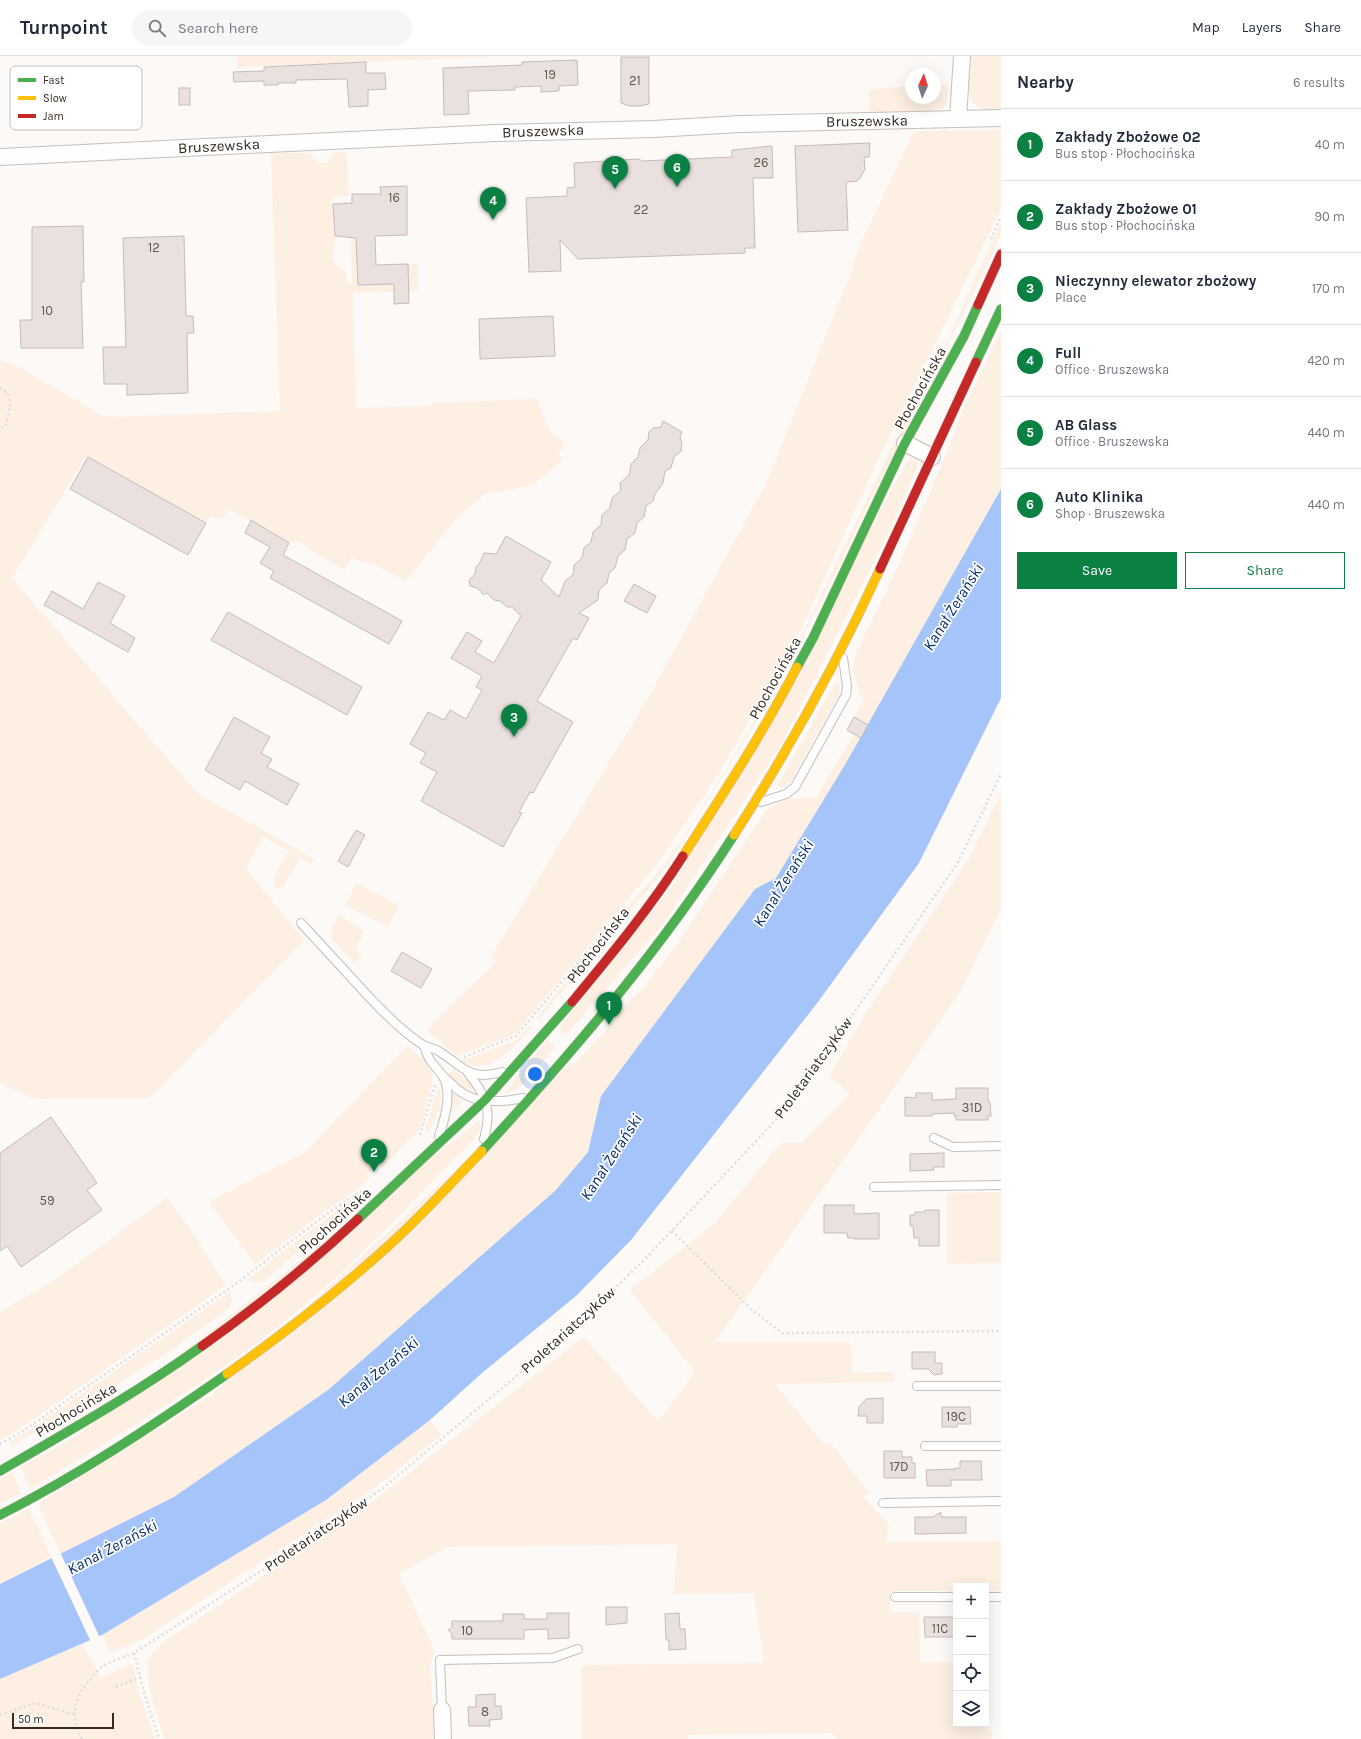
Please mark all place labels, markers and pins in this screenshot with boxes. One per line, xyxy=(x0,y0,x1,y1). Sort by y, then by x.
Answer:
pin: 6 xyxy=(664,154,690,187)
pin: 5 xyxy=(602,156,628,189)
pin: 4 xyxy=(480,187,506,220)
pin: 3 xyxy=(501,704,527,737)
pin: 1 xyxy=(596,992,622,1025)
pin: 2 xyxy=(361,1139,387,1172)

